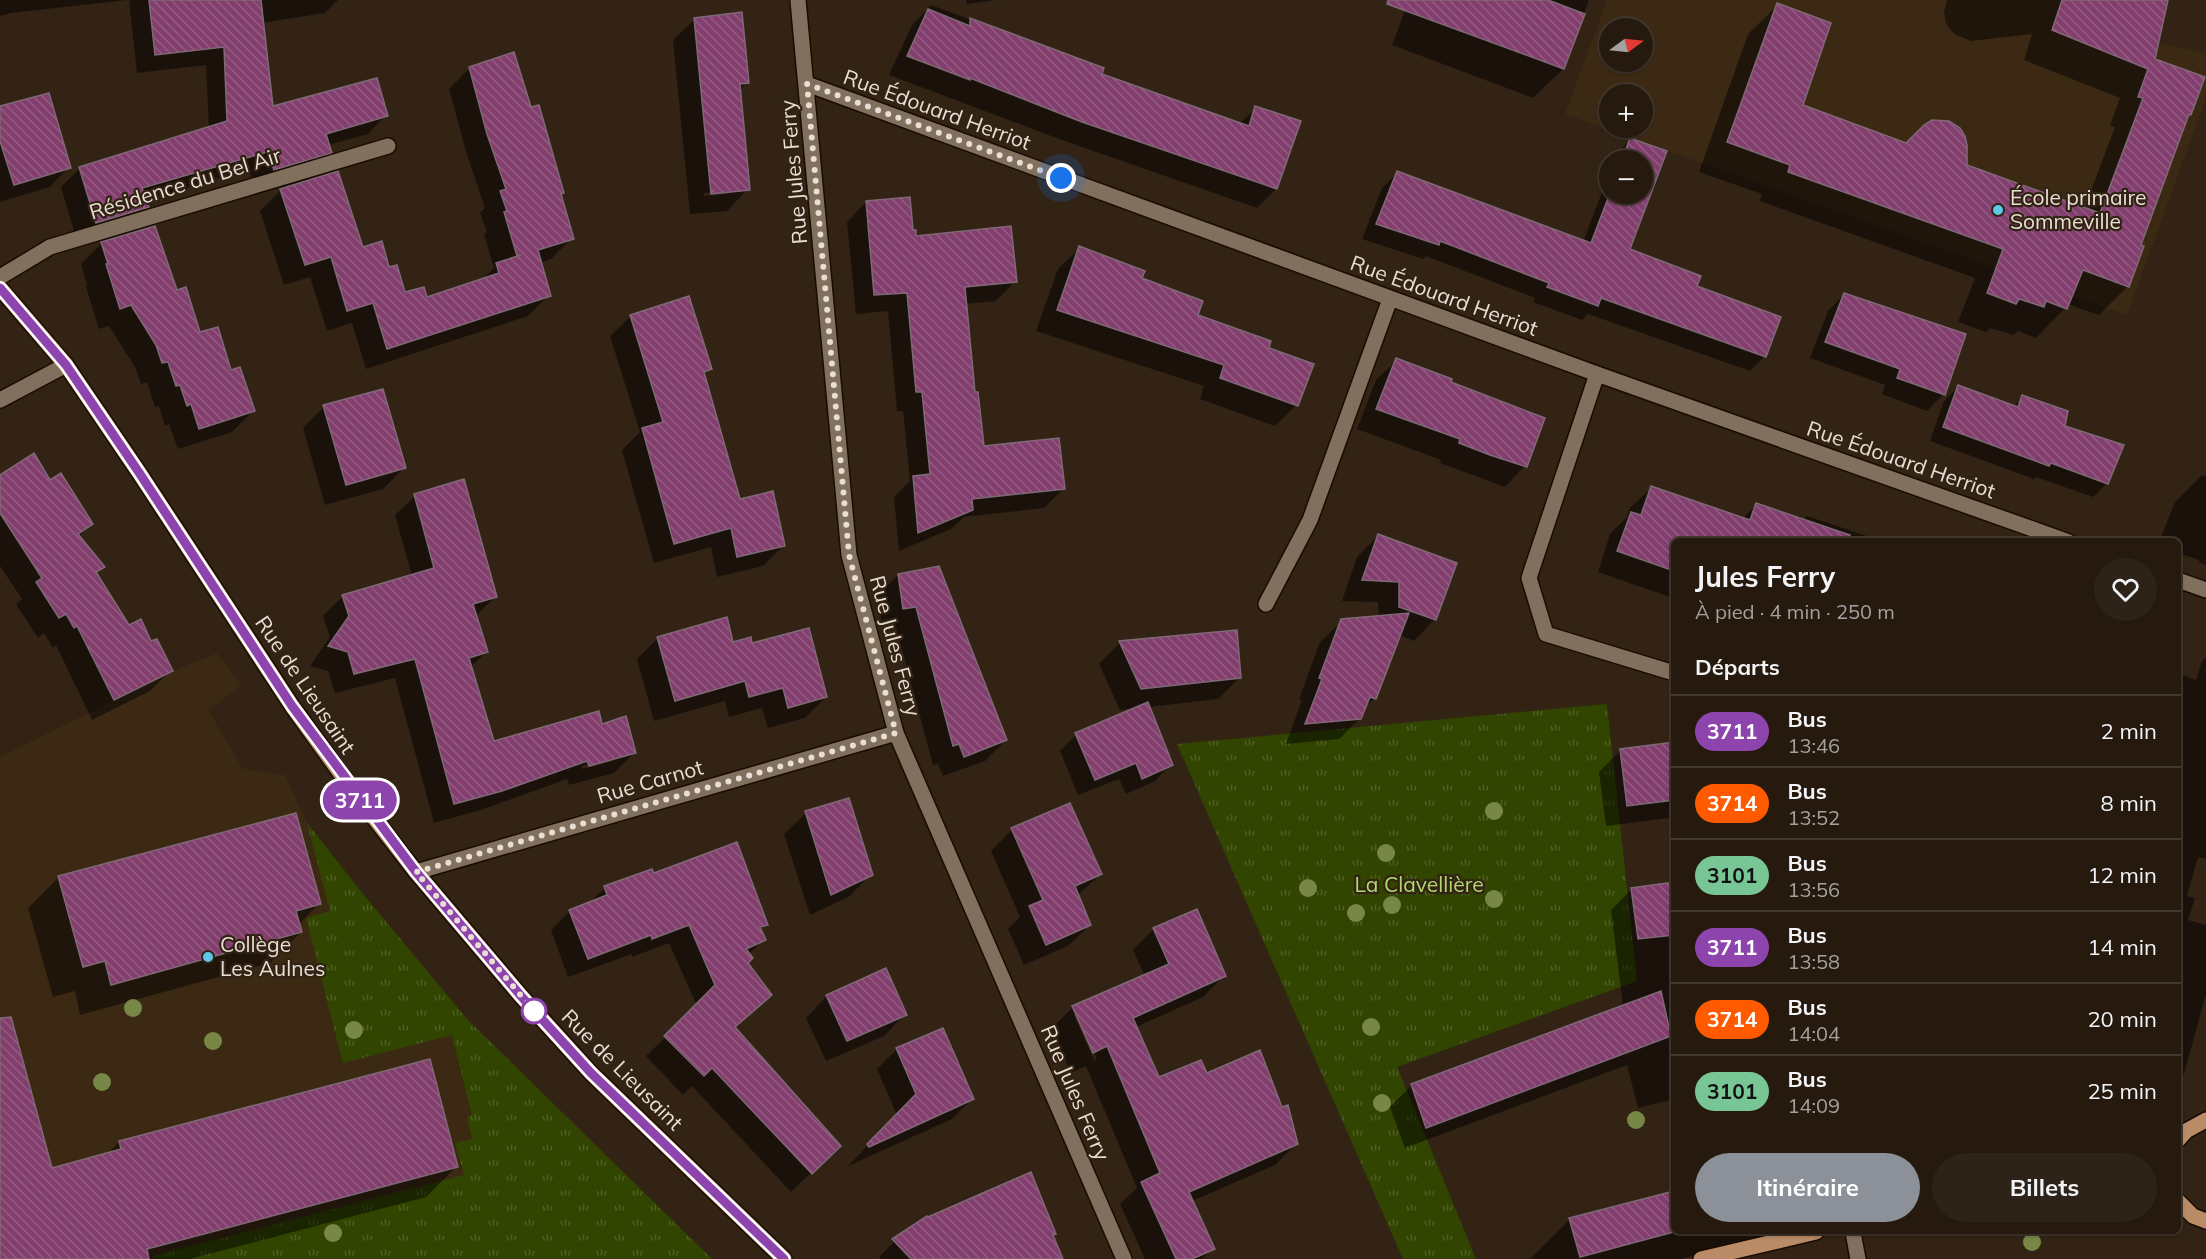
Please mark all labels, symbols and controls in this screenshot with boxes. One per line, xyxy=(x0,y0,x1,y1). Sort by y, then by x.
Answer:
north arrow xyxy=(1599,18,1653,72)
map controls xyxy=(1599,18,1653,204)
street label: Rue Édouard Herriot xyxy=(840,63,1035,155)
button: + xyxy=(1599,84,1653,138)
street label: Rue Jules Ferry xyxy=(774,99,812,245)
street label: Résidence du Bel Air xyxy=(86,141,284,225)
button: − xyxy=(1599,150,1653,204)
your location xyxy=(1046,163,1076,193)
place label: École primaire Sommeville xyxy=(2010,184,2147,234)
marker: École primaire Sommeville xyxy=(1991,203,2005,217)
street label: Rue Édouard Herriot xyxy=(1347,249,1542,341)
street label: Rue Édouard Herriot xyxy=(1804,415,1999,504)
button: heart xyxy=(2094,558,2157,621)
text: Jules Ferry xyxy=(1695,559,1835,594)
street label: Rue Jules Ferry xyxy=(865,572,927,719)
text: À pied · 4 min · 250 m xyxy=(1695,599,1895,624)
street label: Rue de Lieusaint xyxy=(250,611,362,758)
text: Départs xyxy=(1695,653,1780,681)
text: Bus xyxy=(1787,705,1827,733)
text: 2 min xyxy=(2101,717,2157,745)
text: 3711 xyxy=(1707,718,1757,744)
text: 13:46 xyxy=(1787,733,1840,758)
street label: Rue Carnot xyxy=(594,753,706,809)
text: Bus xyxy=(1787,777,1827,805)
line badge: 3711 xyxy=(318,780,402,820)
text: 3711 xyxy=(335,787,385,813)
text: 8 min xyxy=(2101,789,2157,817)
text: 3714 xyxy=(1707,790,1757,816)
text: 13:52 xyxy=(1787,805,1840,830)
text: Bus xyxy=(1787,849,1827,877)
text: 12 min xyxy=(2087,861,2157,889)
text: 3101 xyxy=(1707,862,1757,888)
park label: La Clavellière xyxy=(1354,871,1484,897)
text: 13:56 xyxy=(1787,877,1840,902)
text: Bus xyxy=(1787,921,1827,949)
place label: Collège Les Aulnes xyxy=(220,931,325,981)
text: 14 min xyxy=(2087,933,2157,961)
text: 3711 xyxy=(1707,934,1757,960)
text: 13:58 xyxy=(1787,949,1840,974)
marker: Collège Les Aulnes xyxy=(201,950,215,964)
text: Bus xyxy=(1787,993,1827,1021)
unlabelled marker xyxy=(521,998,547,1024)
street label: Rue de Lieusaint xyxy=(557,1003,689,1135)
text: 20 min xyxy=(2087,1005,2157,1033)
text: 3714 xyxy=(1707,1006,1757,1032)
street label: Rue Jules Ferry xyxy=(1036,1021,1116,1164)
text: 14:04 xyxy=(1787,1021,1840,1046)
text: Bus xyxy=(1787,1065,1827,1093)
text: 25 min xyxy=(2087,1077,2157,1105)
text: 3101 xyxy=(1707,1078,1757,1104)
text: 14:09 xyxy=(1787,1093,1840,1118)
button: Itinéraire xyxy=(1695,1153,1920,1222)
button: Billets xyxy=(1932,1153,2157,1222)

